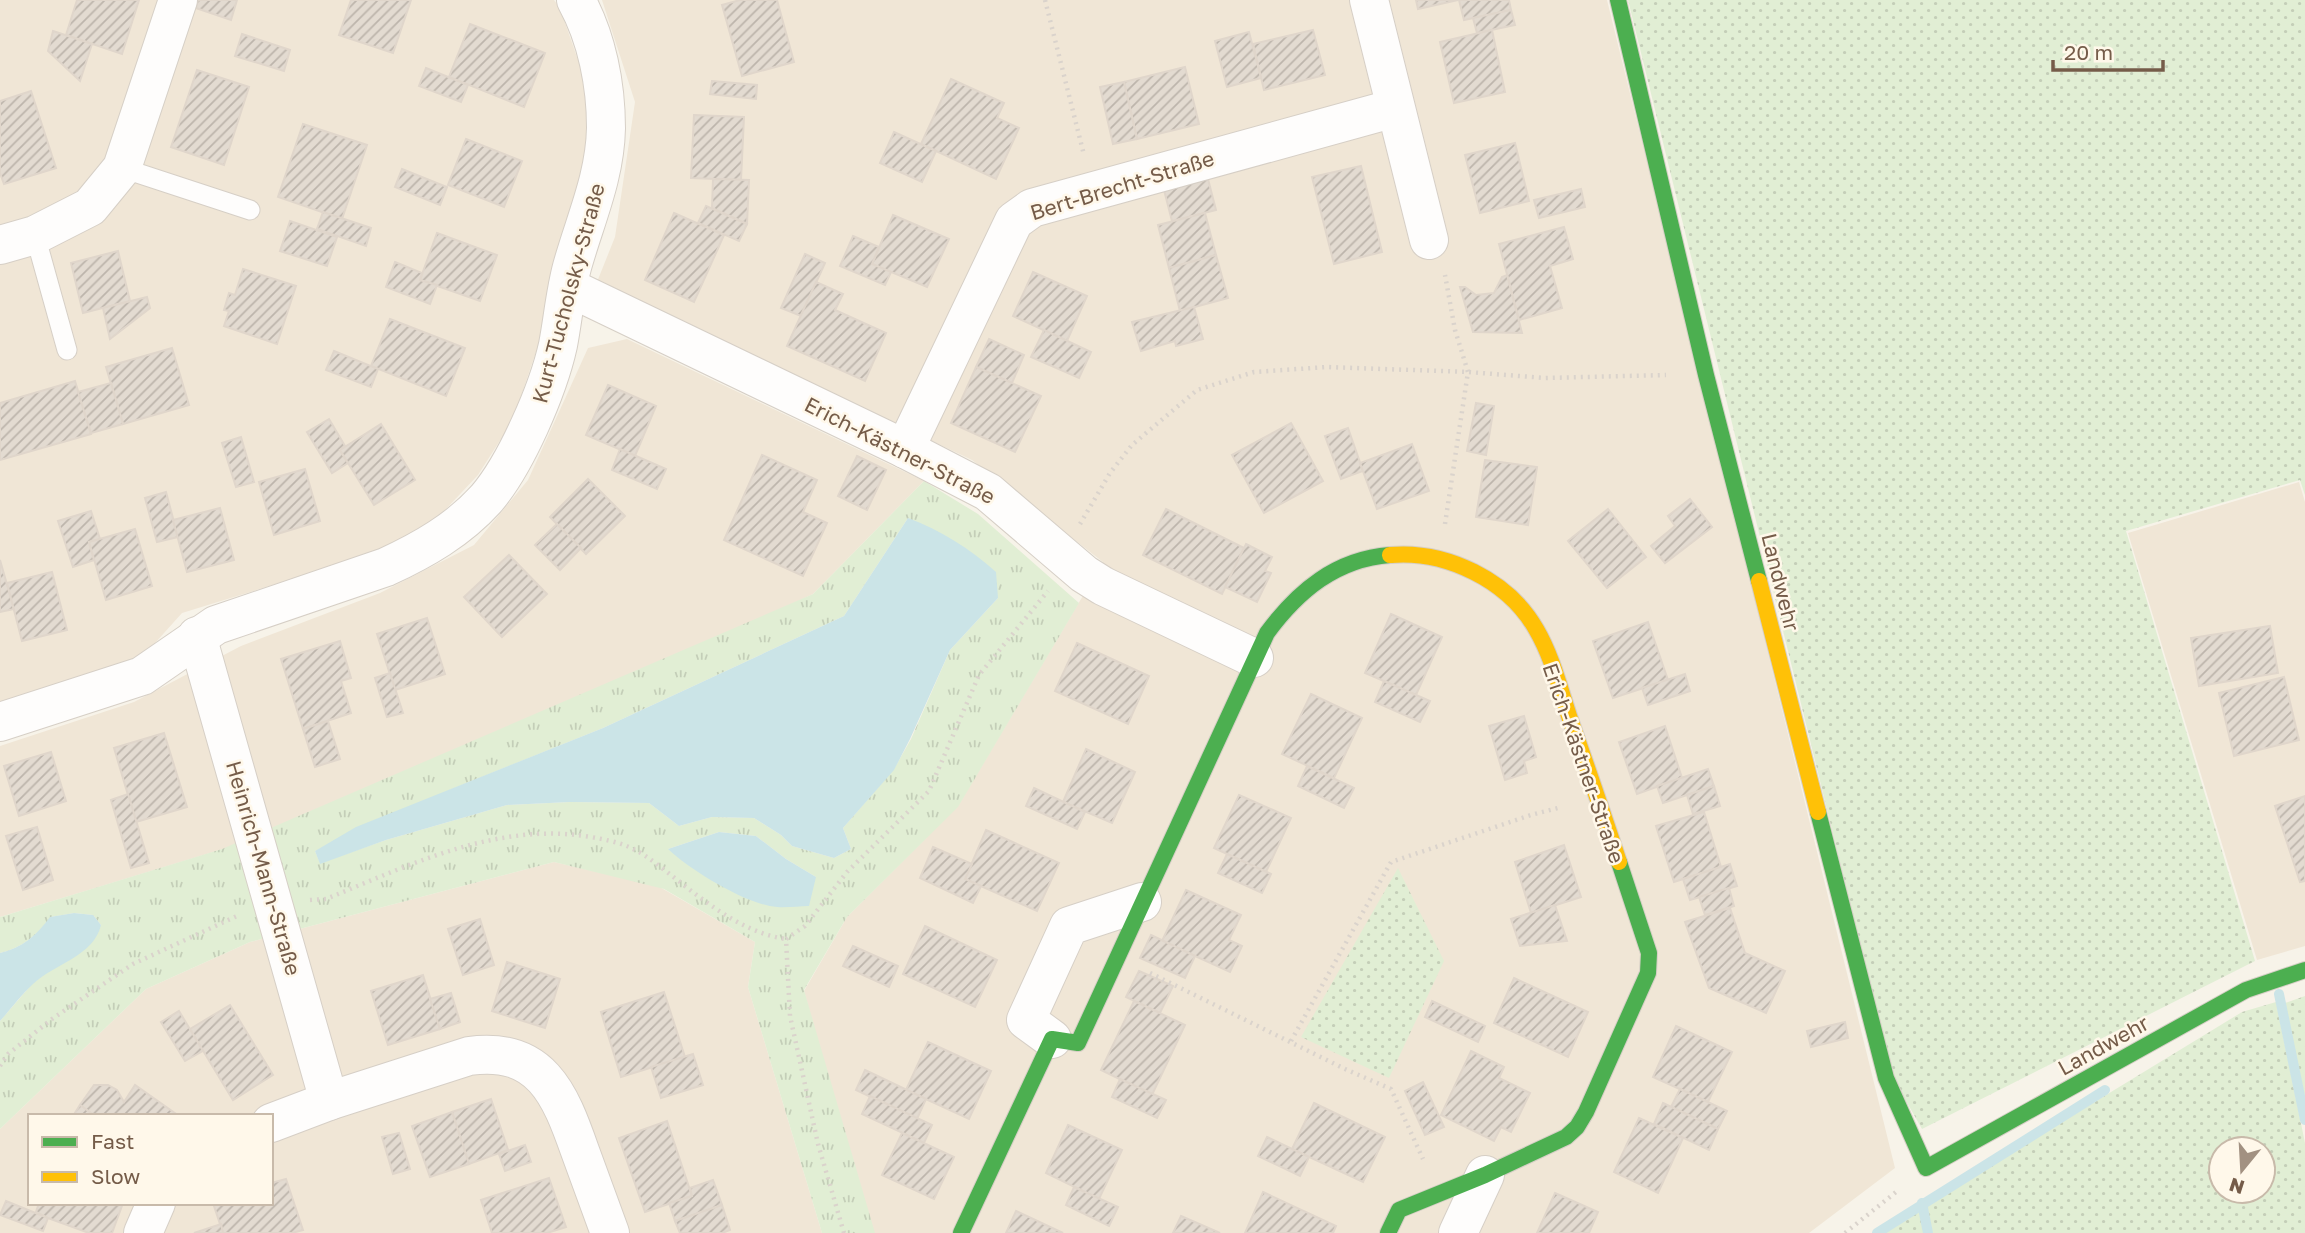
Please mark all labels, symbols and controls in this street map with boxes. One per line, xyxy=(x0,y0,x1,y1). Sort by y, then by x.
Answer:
scale bar xyxy=(2053,28,2163,72)
text: 20 m xyxy=(2064,39,2113,65)
street label: Bert-Brecht-Straße xyxy=(1027,145,1217,225)
street label: Kurt-Tucholsky-Straße xyxy=(526,180,610,406)
street label: Erich-Kästner-Straße xyxy=(800,391,1000,509)
street label: Landwehr xyxy=(1756,530,1806,634)
street label: Erich-Kästner-Straße xyxy=(1537,659,1631,867)
street label: Heinrich-Mann-Straße xyxy=(221,758,307,978)
street label: Landwehr xyxy=(2053,1009,2153,1081)
legend xyxy=(28,1114,273,1205)
text: Fast xyxy=(91,1128,134,1154)
north arrow xyxy=(2207,1135,2277,1205)
text: Slow xyxy=(91,1163,140,1189)
text: N xyxy=(2226,1173,2247,1200)

